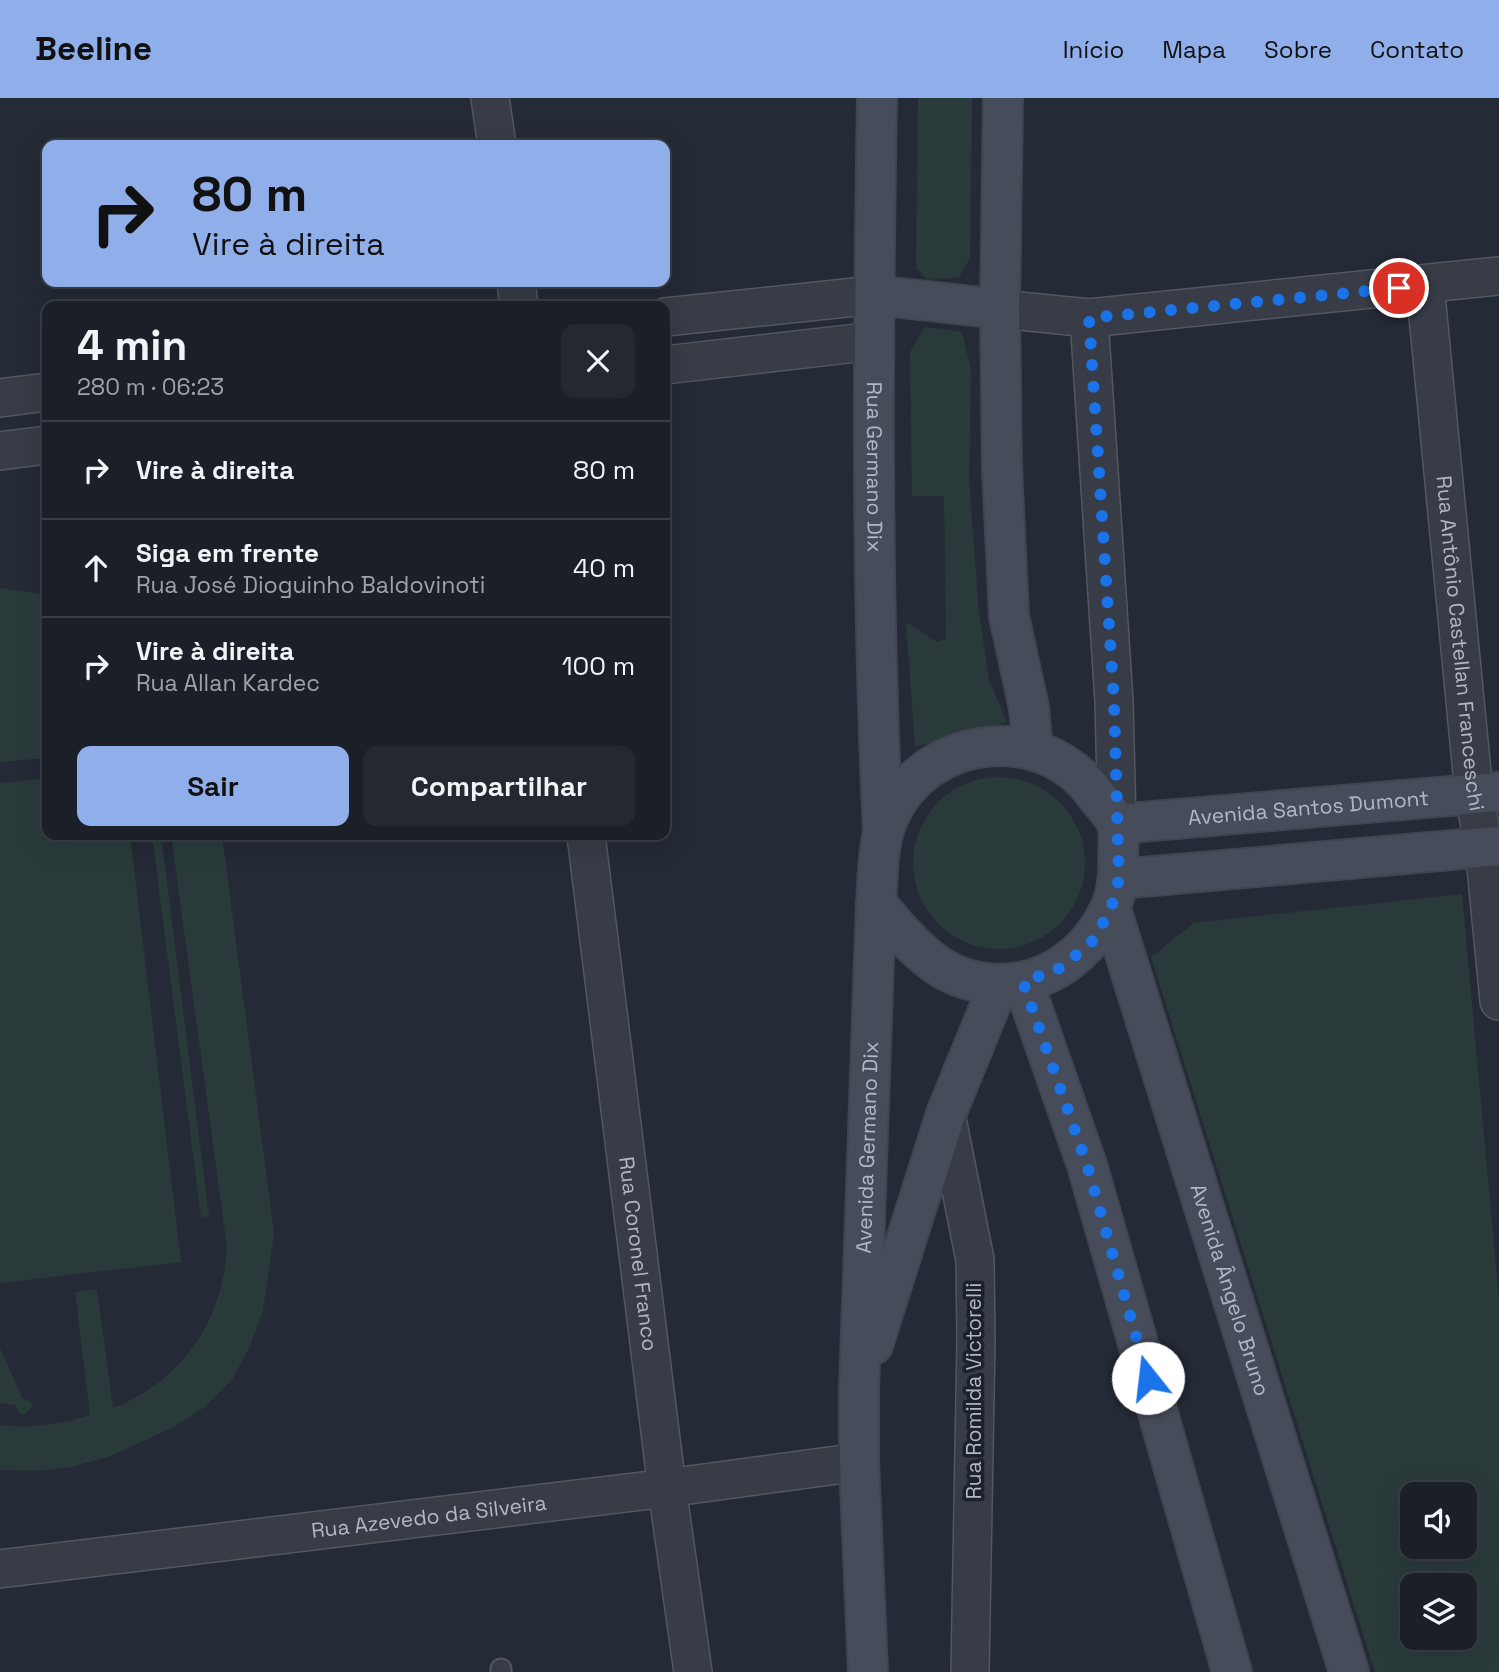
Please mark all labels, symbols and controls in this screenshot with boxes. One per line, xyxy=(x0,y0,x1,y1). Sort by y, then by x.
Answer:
text: Beeline xyxy=(35,28,152,70)
text: Início xyxy=(1063,34,1124,65)
text: Mapa xyxy=(1162,34,1226,65)
text: Sobre xyxy=(1264,34,1332,65)
text: Contato xyxy=(1370,34,1464,65)
text: 80 m xyxy=(192,163,307,225)
icon: right xyxy=(77,168,168,259)
text: Vire à direita xyxy=(192,224,385,264)
pin xyxy=(1369,258,1429,318)
icon: arrive xyxy=(1380,269,1418,307)
text: 4 min xyxy=(77,319,187,372)
button: close xyxy=(561,324,635,398)
text: 280 m · 06:23 xyxy=(77,372,224,402)
street label: Rua Germano Dix xyxy=(861,382,889,553)
icon: right xyxy=(77,451,115,489)
text: Vire à direita xyxy=(136,453,294,487)
text: 80 m xyxy=(573,453,635,487)
street label: Rua Antônio Castellan Franceschi xyxy=(1430,474,1491,813)
text: Siga em frente xyxy=(136,536,319,570)
icon: ahead xyxy=(77,549,115,587)
text: 40 m xyxy=(573,551,635,585)
text: Rua José Dioguinho Baldovinoti xyxy=(136,570,485,600)
text: Vire à direita xyxy=(136,634,294,668)
icon: right xyxy=(77,647,115,685)
text: 100 m xyxy=(562,649,635,683)
text: Rua Allan Kardec xyxy=(136,668,320,698)
button: Sair xyxy=(77,746,349,826)
button: Compartilhar xyxy=(363,746,635,826)
street label: Avenida Santos Dumont xyxy=(1187,784,1430,831)
street label: Avenida Germano Dix xyxy=(850,1041,884,1254)
street label: Rua Coronel Franco xyxy=(613,1155,664,1353)
street label: Avenida Ângelo Bruno xyxy=(1184,1180,1276,1399)
street label: Rua Romilda Victorelli xyxy=(960,1283,987,1499)
position arrow xyxy=(1111,1341,1185,1415)
map controls xyxy=(1400,1482,1477,1650)
button: sound xyxy=(1400,1482,1477,1559)
street label: Rua Azevedo da Silveira xyxy=(310,1489,548,1544)
button: layers xyxy=(1400,1573,1477,1650)

